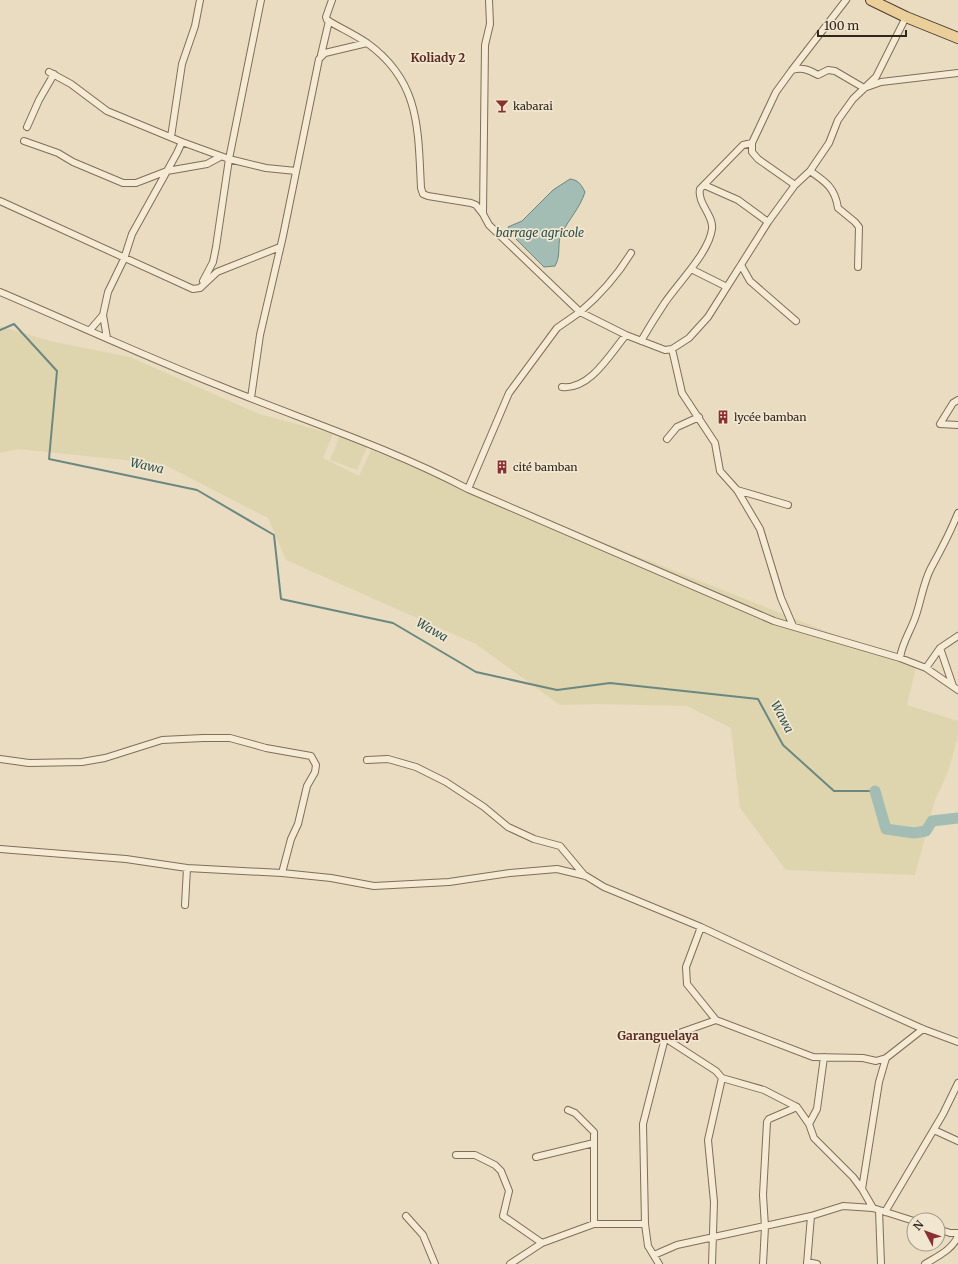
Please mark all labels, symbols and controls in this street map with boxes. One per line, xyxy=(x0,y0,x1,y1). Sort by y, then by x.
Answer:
scale bar xyxy=(818,12,906,38)
text: 100 m xyxy=(824,18,859,33)
district label: Koliady 2 xyxy=(411,50,465,65)
bar icon: kabarai xyxy=(494,98,510,114)
place label: kabarai xyxy=(513,99,553,113)
water label: barrage agricole xyxy=(496,225,584,240)
building icon: lycée bamban xyxy=(715,409,731,425)
place label: lycée bamban xyxy=(734,410,807,424)
water label: Wawa xyxy=(129,455,165,476)
building icon: cité bamban xyxy=(494,459,510,475)
place label: cité bamban xyxy=(513,460,578,474)
water label: Wawa xyxy=(414,615,451,645)
water label: Wawa xyxy=(768,698,797,735)
district label: Garanguelaya xyxy=(617,1028,699,1043)
north arrow xyxy=(906,1212,946,1252)
text: N xyxy=(910,1217,927,1233)

